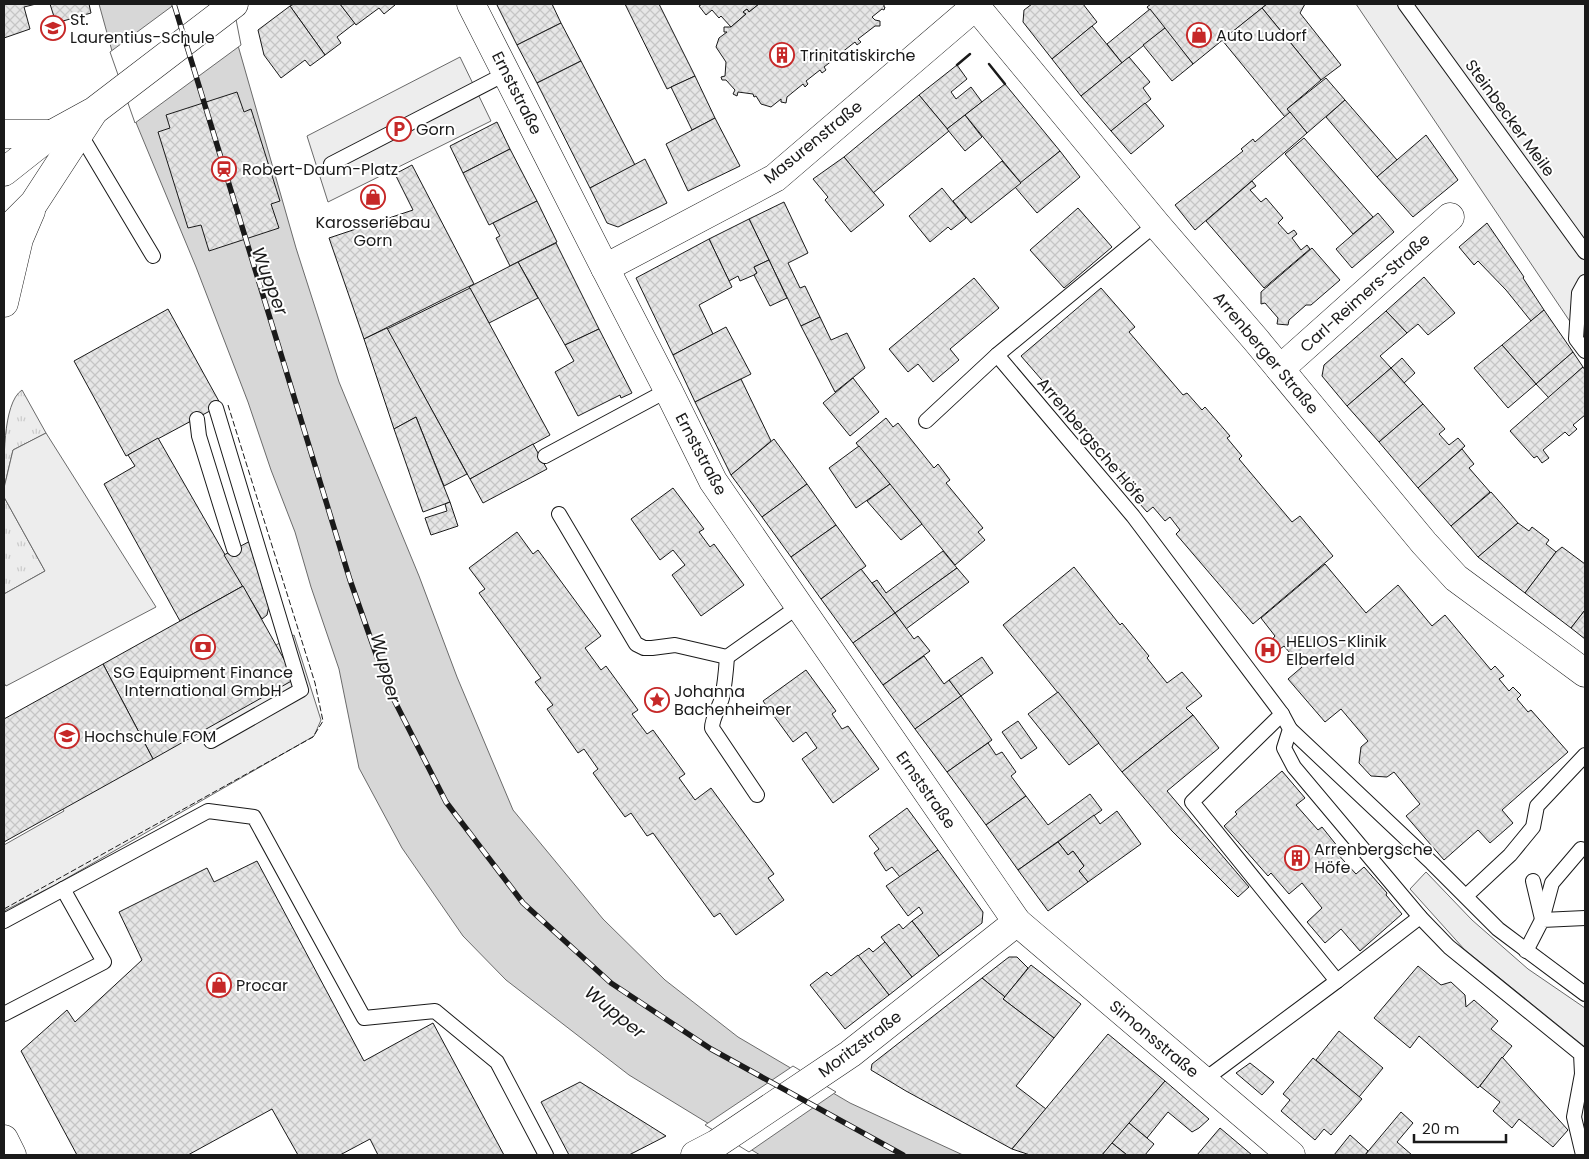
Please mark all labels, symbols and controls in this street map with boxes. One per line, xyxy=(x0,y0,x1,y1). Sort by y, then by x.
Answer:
place label: St. Laurentius-Schule xyxy=(70,8,215,49)
school or university icon: St. Laurentius-Schule xyxy=(40,15,66,41)
shop icon: Auto Ludorf xyxy=(1186,22,1212,48)
place label: Auto Ludorf xyxy=(1216,24,1307,47)
building icon: Trinitatiskirche xyxy=(769,42,795,68)
place label: Trinitatiskirche xyxy=(800,44,916,67)
street label: Ernststraße xyxy=(486,48,548,139)
street label: Steinbecker Meile xyxy=(1460,55,1560,181)
street label: Masurenstraße xyxy=(759,95,867,189)
parking icon: Gorn xyxy=(386,116,412,142)
place label: Gorn xyxy=(416,118,455,141)
station icon: Robert-Daum-Platz xyxy=(211,156,237,182)
place label: Robert-Daum-Platz xyxy=(242,158,398,181)
shop icon: Karosseriebau Gorn xyxy=(360,184,386,210)
place label: Karosseriebau Gorn xyxy=(316,211,430,252)
street label: Carl-Reimers-Straße xyxy=(1295,228,1435,358)
water label: Wupper xyxy=(246,243,295,320)
street label: Arrenberger Straße xyxy=(1208,287,1324,419)
street label: Arrenbergsche Höfe xyxy=(1032,373,1152,509)
street label: Ernststraße xyxy=(670,409,732,499)
water label: Wupper xyxy=(365,630,408,707)
place label: HELIOS-Klinik Elberfeld xyxy=(1286,630,1388,671)
bank icon: SG Equipment Finance International GmbH xyxy=(190,634,216,660)
hospital icon: HELIOS-Klinik Elberfeld xyxy=(1255,637,1281,663)
place label: SG Equipment Finance International GmbH xyxy=(113,661,293,702)
place label: Johanna Bachenheimer xyxy=(674,680,791,721)
place icon: Johanna Bachenheimer xyxy=(644,687,670,713)
school or university icon: Hochschule FOM xyxy=(54,723,80,749)
place label: Hochschule FOM xyxy=(84,725,216,748)
street label: Ernststraße xyxy=(891,746,961,834)
place label: Arrenbergsche Höfe xyxy=(1314,838,1433,879)
building icon: Arrenbergsche Höfe xyxy=(1284,845,1310,871)
shop icon: Procar xyxy=(206,972,232,998)
place label: Procar xyxy=(236,974,288,997)
water label: Wupper xyxy=(579,980,652,1045)
street label: Simonsstraße xyxy=(1104,995,1204,1083)
street label: Moritzstraße xyxy=(814,1005,906,1083)
scale bar xyxy=(1414,1112,1506,1144)
text: 20 m xyxy=(1422,1118,1460,1139)

